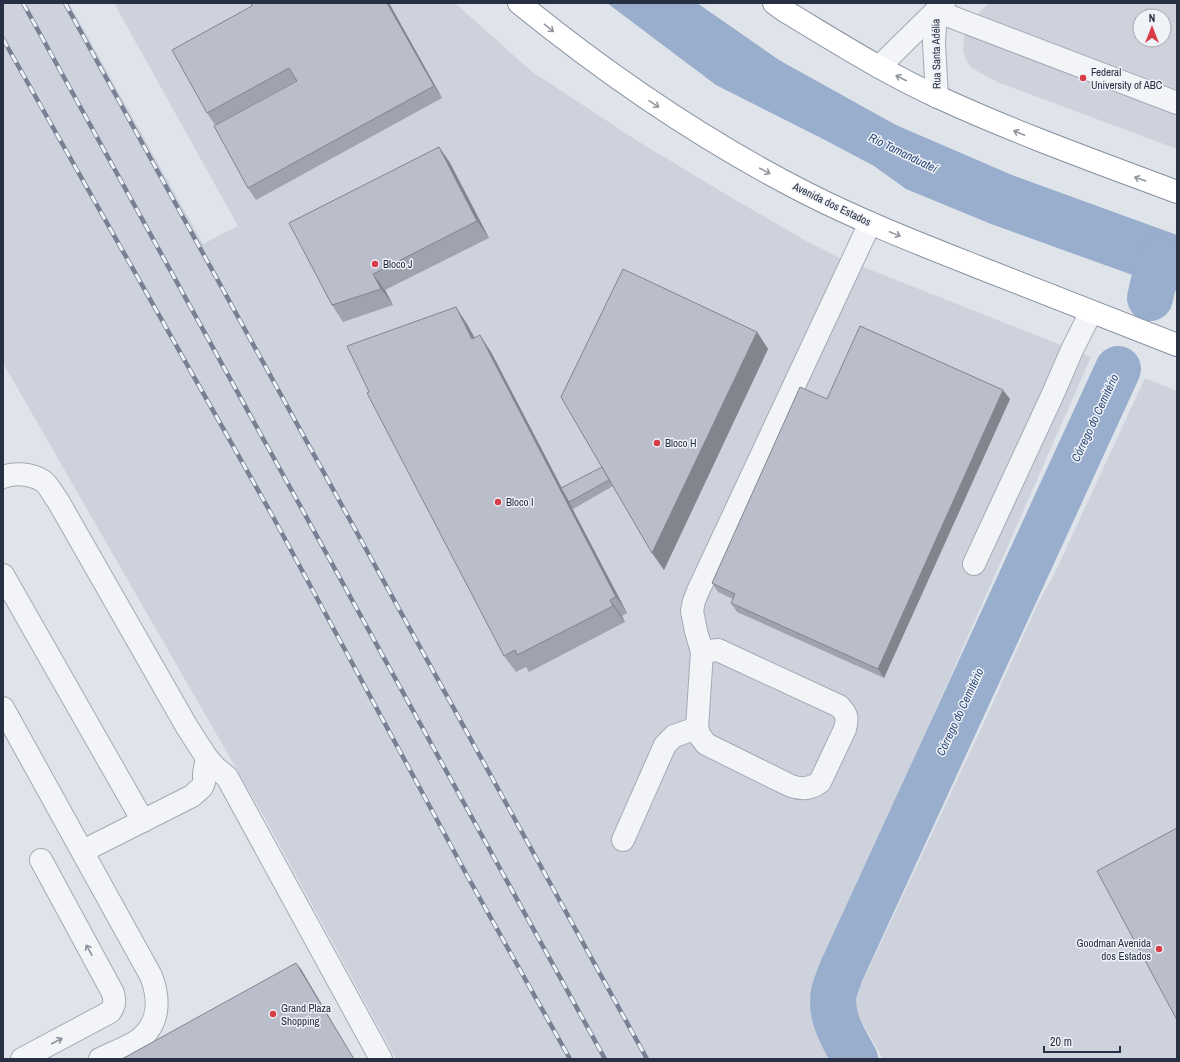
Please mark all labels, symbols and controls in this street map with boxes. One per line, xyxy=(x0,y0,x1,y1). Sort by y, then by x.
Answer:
north arrow xyxy=(1132,8,1172,48)
text: N xyxy=(1149,11,1155,25)
street label: Rua Santa Adélia xyxy=(928,19,944,89)
one-way arrow xyxy=(544,23,555,32)
place label: Federal University of ABC xyxy=(1091,65,1163,92)
marker: Federal University of ABC xyxy=(1078,73,1088,83)
one-way arrow xyxy=(895,74,907,82)
one-way arrow xyxy=(648,100,659,108)
one-way arrow xyxy=(1013,128,1025,136)
water label: Rio Tamanduateí xyxy=(866,129,941,177)
one-way arrow xyxy=(759,168,771,176)
one-way arrow xyxy=(1135,174,1147,182)
street label: Avenida dos Estados xyxy=(790,179,874,229)
one-way arrow xyxy=(889,230,901,238)
place label: Bloco J xyxy=(383,257,413,271)
marker: Bloco J xyxy=(370,259,380,269)
water label: Córrego do Cemitério xyxy=(1068,371,1123,465)
place label: Bloco H xyxy=(665,436,697,450)
marker: Bloco H xyxy=(652,438,662,448)
place label: Bloco I xyxy=(506,495,534,509)
marker: Bloco I xyxy=(493,497,503,507)
water label: Córrego do Cemitério xyxy=(933,665,988,759)
place label: Goodman Avenida dos Estados xyxy=(1076,936,1151,963)
one-way arrow xyxy=(85,944,93,956)
marker: Goodman Avenida dos Estados xyxy=(1154,944,1164,954)
place label: Grand Plaza Shopping xyxy=(281,1001,331,1028)
marker: Grand Plaza Shopping xyxy=(268,1009,278,1019)
scale bar xyxy=(1044,1028,1120,1054)
text: 20 m xyxy=(1050,1034,1072,1050)
one-way arrow xyxy=(51,1036,63,1044)

